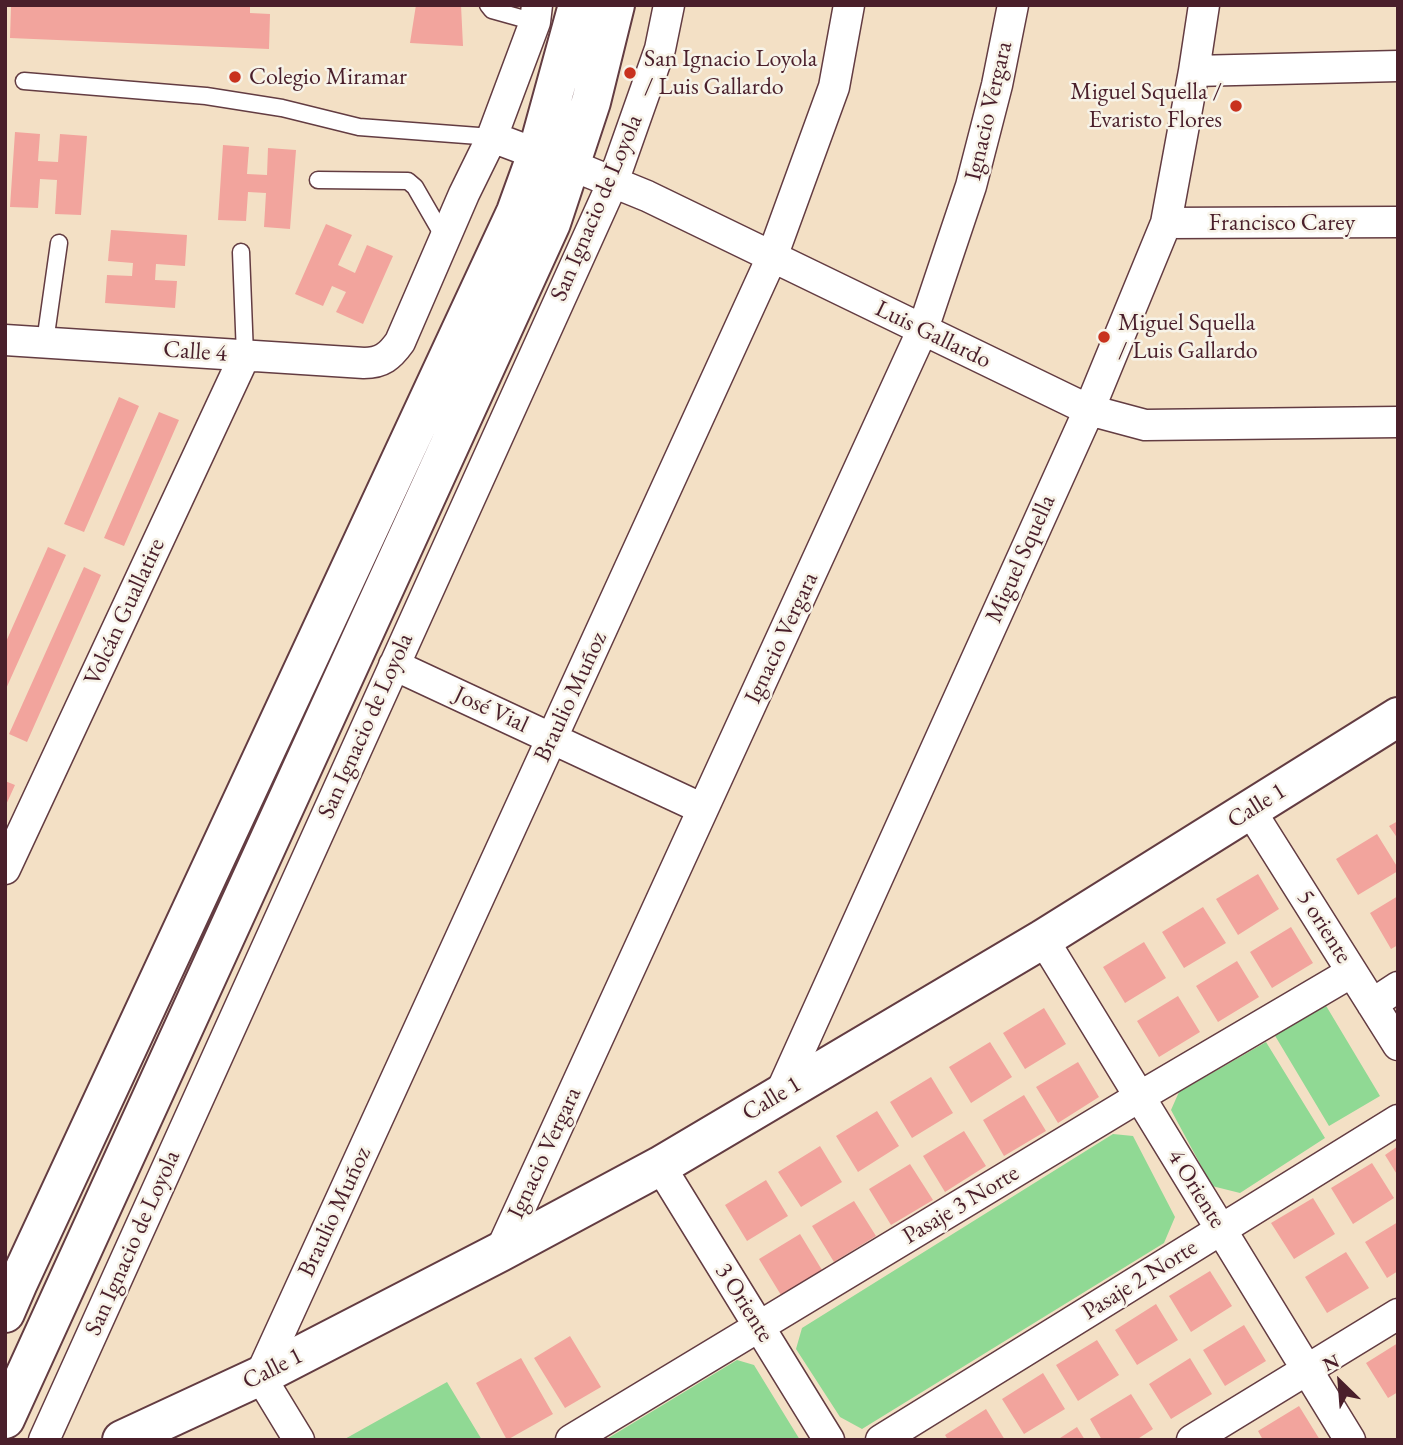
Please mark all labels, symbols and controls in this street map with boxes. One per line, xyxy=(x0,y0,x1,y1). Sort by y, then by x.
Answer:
street label: Ignacio Vergara xyxy=(959,39,1019,183)
place label: San Ignacio Loyola / Luis Gallardo xyxy=(644,45,817,101)
place label: Colegio Miramar xyxy=(249,63,407,91)
marker: San Ignacio Loyola / Luis Gallardo xyxy=(622,65,638,81)
marker: Colegio Miramar xyxy=(227,69,243,85)
place label: Miguel Squella / Evaristo Flores xyxy=(1070,78,1222,134)
marker: Miguel Squella / Evaristo Flores xyxy=(1228,98,1244,114)
street label: San Ignacio de Loyola xyxy=(545,110,649,306)
street label: Francisco Carey xyxy=(1209,209,1355,237)
street label: Luis Gallardo xyxy=(870,295,996,375)
place label: Miguel Squella / Luis Gallardo xyxy=(1118,309,1258,365)
marker: Miguel Squella / Luis Gallardo xyxy=(1096,329,1112,345)
street label: Calle 4 xyxy=(162,335,228,369)
street label: Miguel Squella xyxy=(980,490,1062,628)
street label: Volcán Guallatire xyxy=(78,534,172,690)
street label: Ignacio Vergara xyxy=(739,568,825,708)
street label: Braulio Muñoz xyxy=(528,627,614,767)
street label: San Ignacio de Loyola xyxy=(312,629,420,823)
street label: José Vial xyxy=(449,680,533,740)
street label: Calle 1 xyxy=(1222,777,1292,835)
street label: 5 oriente xyxy=(1290,885,1358,969)
street label: Calle 1 xyxy=(737,1070,807,1128)
street label: Ignacio Vergara xyxy=(502,1083,588,1223)
street label: Braulio Muñoz xyxy=(292,1142,378,1282)
street label: 4 Oriente xyxy=(1161,1144,1231,1234)
street label: San Ignacio de Loyola xyxy=(79,1146,187,1340)
street label: Pasaje 3 Norte xyxy=(898,1159,1024,1251)
street label: Pasaje 2 Norte xyxy=(1077,1233,1203,1327)
street label: 3 Oriente xyxy=(709,1258,779,1348)
street label: Calle 1 xyxy=(238,1342,308,1396)
north arrow xyxy=(1305,1347,1375,1417)
text: N xyxy=(1319,1348,1343,1377)

